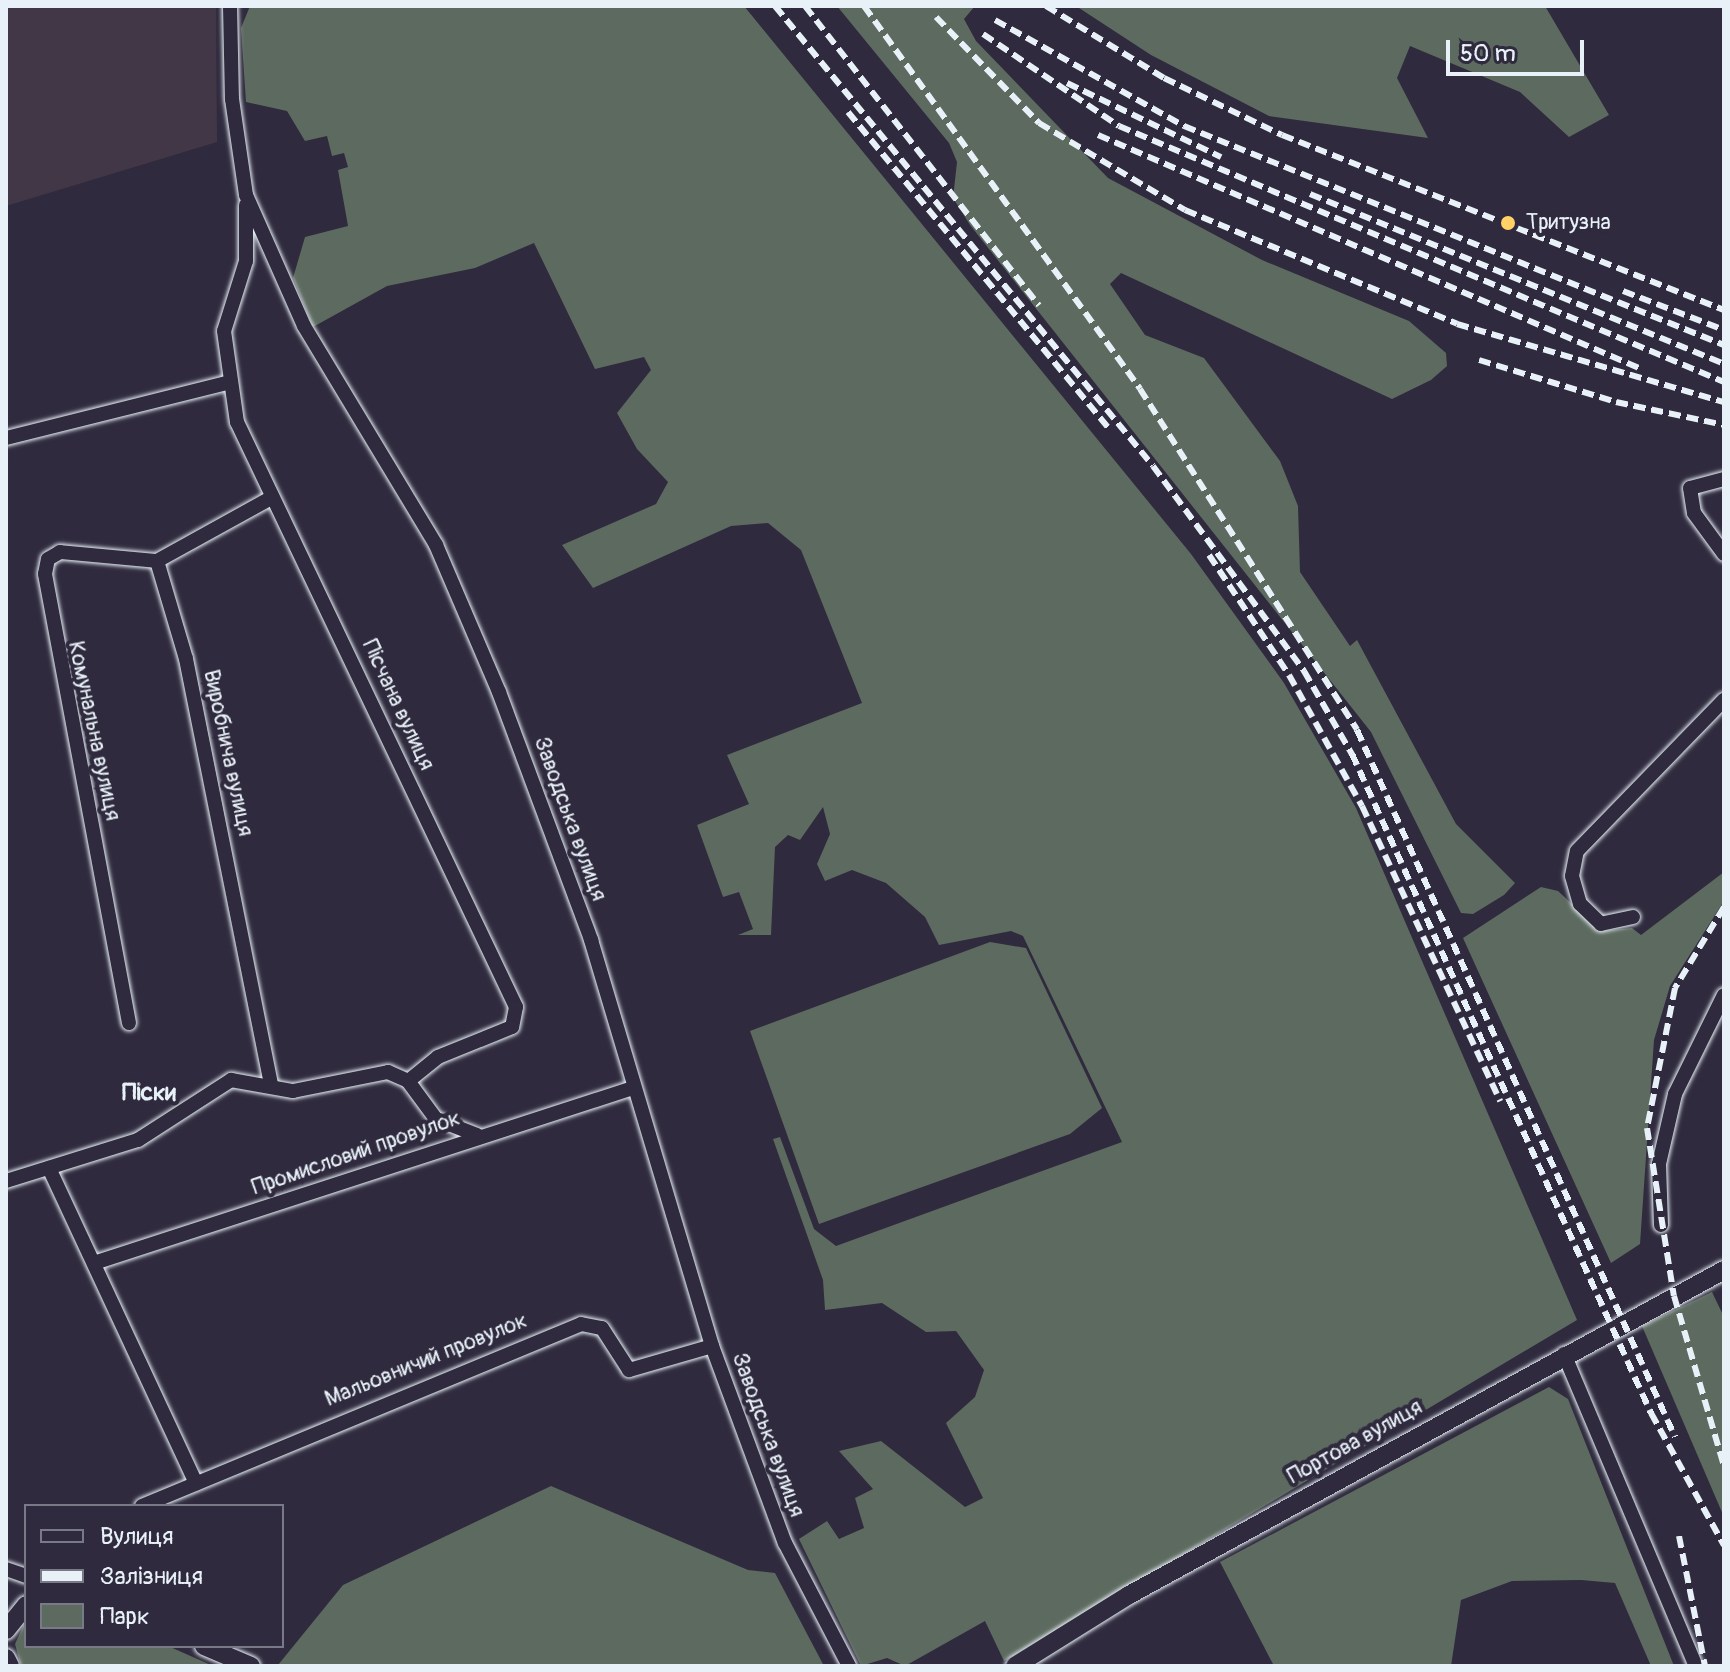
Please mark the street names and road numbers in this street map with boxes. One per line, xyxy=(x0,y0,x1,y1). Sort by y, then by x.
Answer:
street label: Пісчана вулиця xyxy=(356,635,440,775)
street label: Комунальна вулиця xyxy=(62,639,126,823)
street label: Виробнича вулиця xyxy=(197,667,259,839)
street label: Заводська вулиця xyxy=(528,733,612,905)
street label: Промисловий провулок xyxy=(248,1105,464,1201)
street label: Мальовничий провулок xyxy=(321,1307,531,1413)
street label: Заводська вулиця xyxy=(726,1349,810,1521)
street label: Портова вулиця xyxy=(1283,1394,1427,1490)

